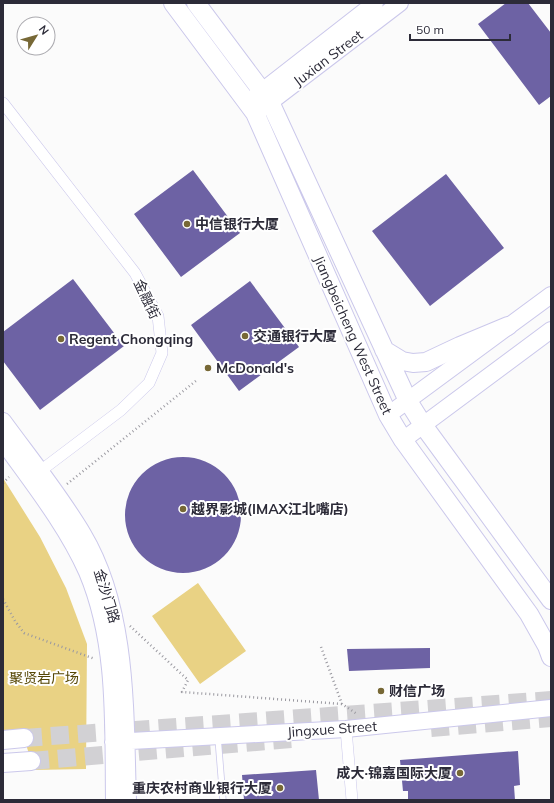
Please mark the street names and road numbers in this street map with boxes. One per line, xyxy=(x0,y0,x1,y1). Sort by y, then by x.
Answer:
street label: Juxian Street xyxy=(290,26,366,90)
street label: Jiangbeicheng West Street xyxy=(310,253,396,417)
street label: 金融街 xyxy=(130,276,164,322)
street label: 金沙门路 xyxy=(90,567,124,625)
street label: Jingxue Street xyxy=(286,717,378,741)

